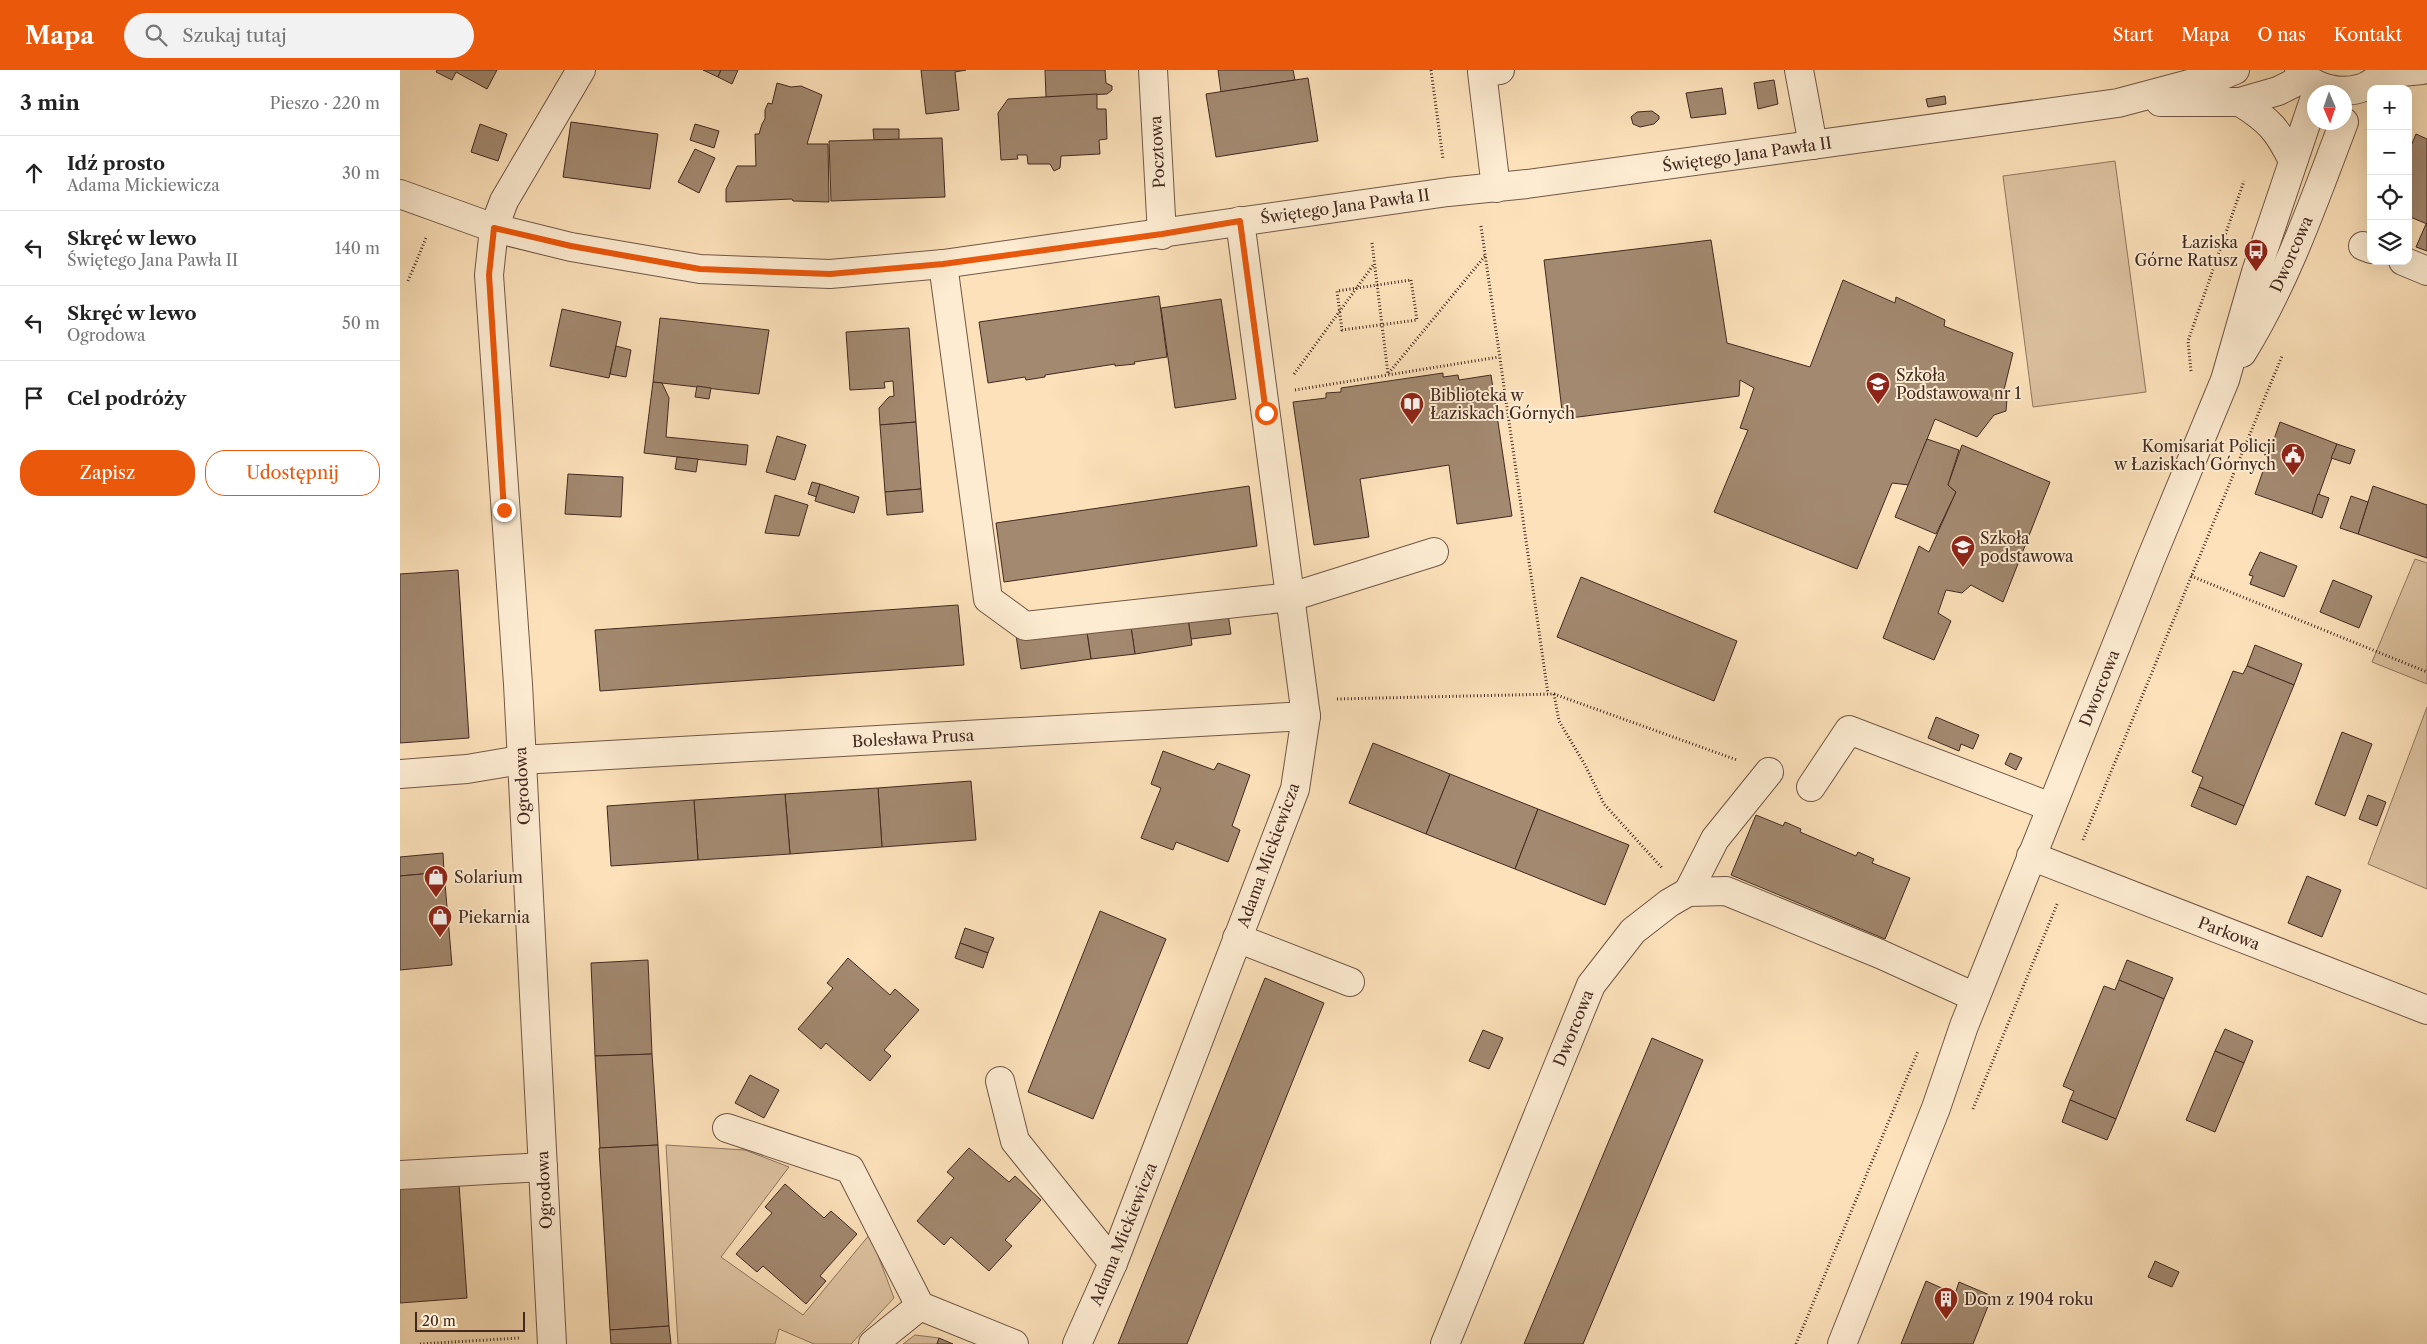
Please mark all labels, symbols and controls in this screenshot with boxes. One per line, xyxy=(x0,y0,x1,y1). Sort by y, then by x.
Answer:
search box xyxy=(124,13,474,58)
text: Mapa xyxy=(25,21,94,50)
icon: search xyxy=(142,21,170,49)
text: Szukaj tutaj xyxy=(182,24,287,47)
text: Start xyxy=(2113,24,2153,46)
text: Mapa xyxy=(2181,24,2229,46)
text: O nas xyxy=(2257,24,2306,46)
text: Kontakt xyxy=(2334,24,2402,46)
north arrow xyxy=(2307,85,2352,130)
map controls xyxy=(2367,85,2412,265)
button: + xyxy=(2367,85,2412,130)
text: 3 min xyxy=(20,90,80,115)
text: Pieszo · 220 m xyxy=(270,93,380,113)
street label: Pocztowa xyxy=(1145,115,1169,189)
button: − xyxy=(2367,130,2412,175)
street label: Świętego Jana Pawła II xyxy=(1661,132,1833,176)
text: Idź prosto xyxy=(67,152,165,175)
icon: ahead xyxy=(20,159,48,187)
text: 30 m xyxy=(342,163,380,183)
text: Adama Mickiewicza xyxy=(67,175,220,195)
button: locate xyxy=(2367,175,2412,220)
street label: Świętego Jana Pawła II xyxy=(1259,184,1431,228)
street label: Dworcowa xyxy=(2265,212,2317,295)
button: layers xyxy=(2367,220,2412,265)
text: Skręć w lewo xyxy=(67,227,197,250)
place label: Łaziska Górne Ratusz xyxy=(2134,232,2239,270)
icon: left xyxy=(20,234,48,262)
text: 140 m xyxy=(335,238,380,258)
bus stop icon: Łaziska Górne Ratusz xyxy=(2243,238,2269,272)
text: Świętego Jana Pawła II xyxy=(67,250,238,270)
text: Skręć w lewo xyxy=(67,302,197,325)
icon: left xyxy=(20,309,48,337)
text: 50 m xyxy=(342,313,380,333)
text: Ogrodowa xyxy=(67,325,145,345)
place label: Szkoła Podstawowa nr 1 xyxy=(1896,365,2021,403)
school or university icon: Szkoła Podstawowa nr 1 xyxy=(1865,371,1891,405)
icon: arrive xyxy=(20,384,48,412)
place label: Biblioteka w Łaziskach Górnych xyxy=(1430,385,1575,423)
text: Cel podróży xyxy=(67,387,186,410)
library icon: Biblioteka w Łaziskach Górnych xyxy=(1399,391,1425,425)
route start xyxy=(1255,402,1278,425)
place label: Komisariat Policji w Łaziskach Górnych xyxy=(2113,436,2276,474)
public building icon: Komisariat Policji w Łaziskach Górnych xyxy=(2280,442,2306,476)
button: Zapisz xyxy=(20,450,195,496)
button: Udostępnij xyxy=(205,450,380,496)
route end xyxy=(493,499,516,522)
place label: Szkoła podstawowa xyxy=(1980,528,2074,566)
school or university icon: Szkoła podstawowa xyxy=(1950,534,1976,568)
street label: Dworcowa xyxy=(2075,646,2124,729)
street label: Bolesława Prusa xyxy=(851,725,975,751)
street label: Ogrodowa xyxy=(510,746,534,826)
street label: Adama Mickiewicza xyxy=(1232,779,1304,931)
shop icon: Solarium xyxy=(423,864,449,898)
place label: Solarium xyxy=(454,867,523,887)
shop icon: Piekarnia xyxy=(427,904,453,938)
place label: Piekarnia xyxy=(458,907,530,927)
street label: Parkowa xyxy=(2195,912,2263,954)
street label: Dworcowa xyxy=(1549,986,1598,1069)
street label: Ogrodowa xyxy=(532,1150,556,1230)
street label: Adama Mickiewicza xyxy=(1085,1159,1161,1309)
building icon: Dom z 1904 roku xyxy=(1933,1286,1959,1320)
place label: Dom z 1904 roku xyxy=(1964,1289,2094,1309)
scale bar xyxy=(415,1309,525,1332)
text: 20 m xyxy=(422,1312,456,1330)

